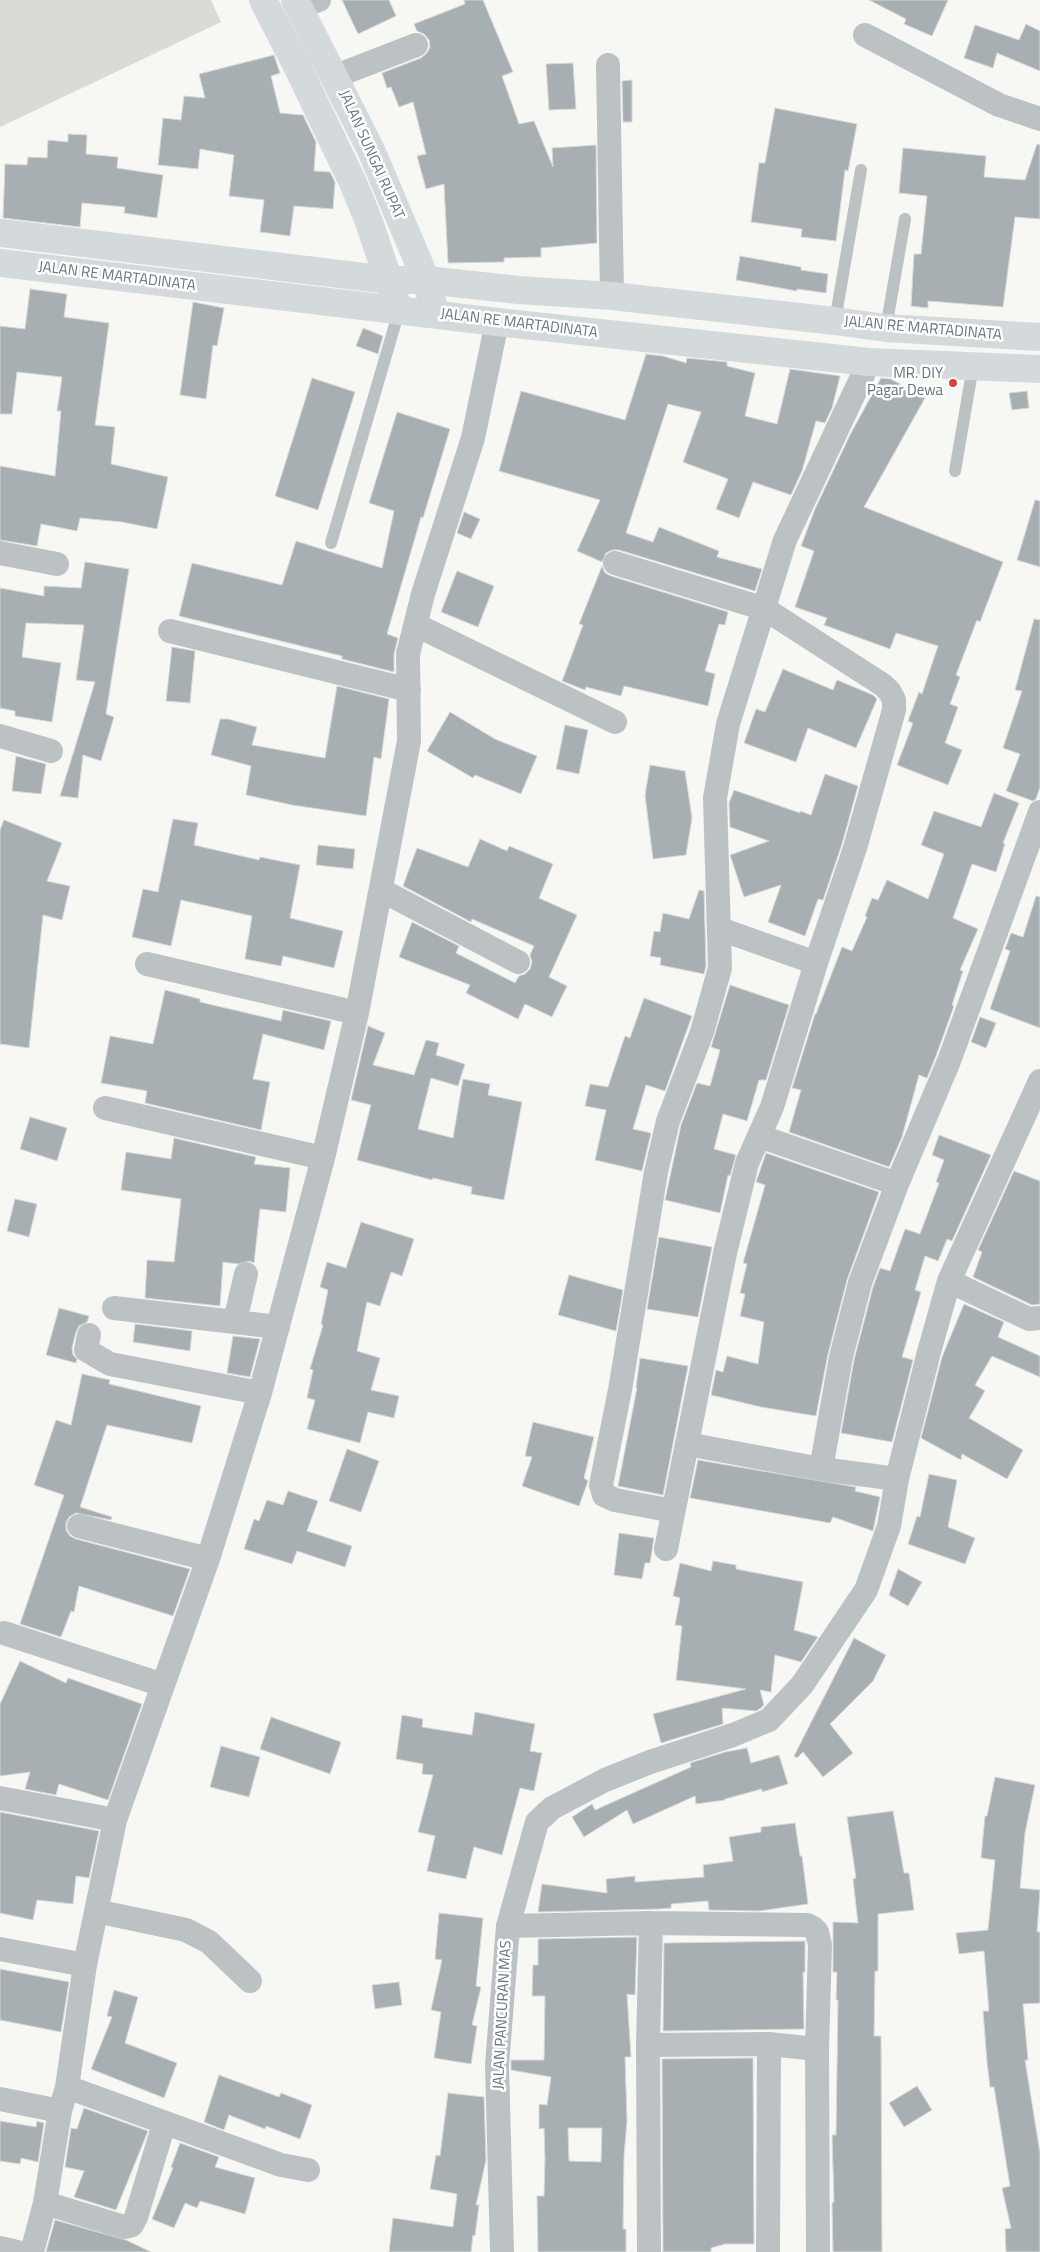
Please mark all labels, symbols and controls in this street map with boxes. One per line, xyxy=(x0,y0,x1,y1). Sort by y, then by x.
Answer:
street label: JALAN SUNGAI RUPAT xyxy=(334,88,408,222)
street label: JALAN RE MARTADINATA xyxy=(37,258,197,296)
street label: JALAN RE MARTADINATA xyxy=(439,305,599,343)
street label: JALAN RE MARTADINATA xyxy=(843,313,1003,345)
place label: MR. DIY Pagar Dewa xyxy=(867,365,943,400)
marker: MR. DIY Pagar Dewa xyxy=(947,377,959,389)
street label: JALAN PANCURAN MAS xyxy=(490,1940,516,2090)

